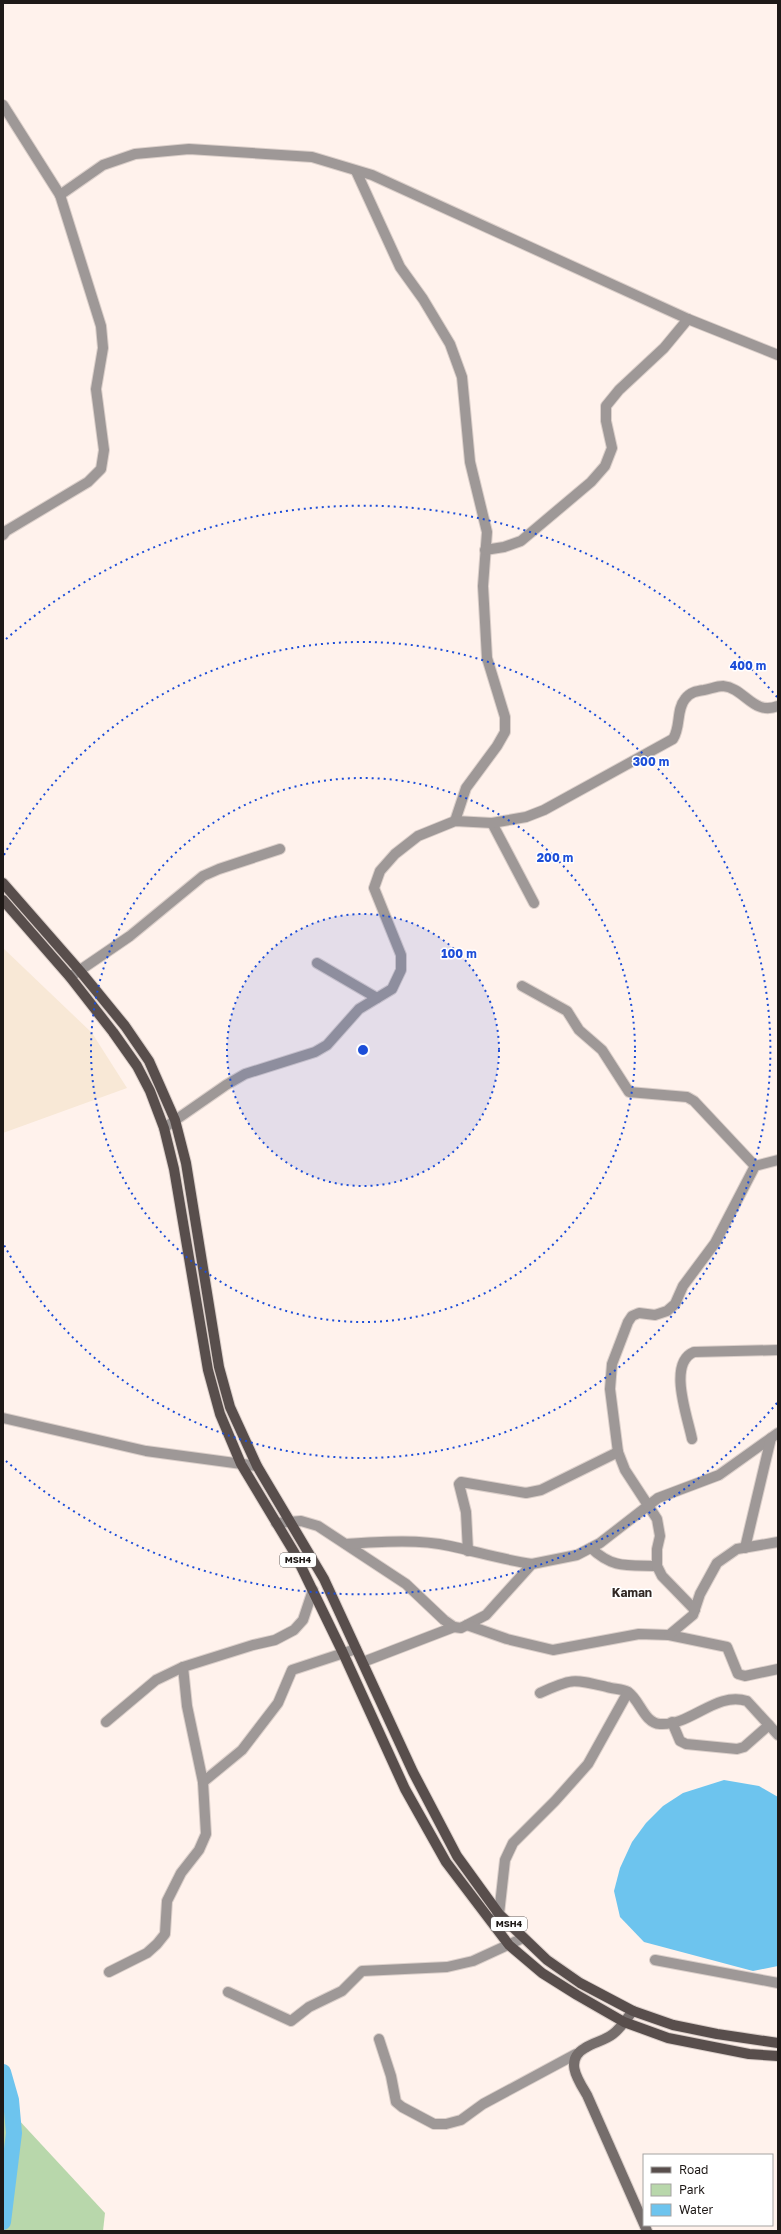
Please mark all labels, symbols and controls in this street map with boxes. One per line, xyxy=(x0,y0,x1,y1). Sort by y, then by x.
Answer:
text: 400 m xyxy=(730,658,766,673)
text: 300 m xyxy=(633,754,669,769)
text: 200 m xyxy=(537,850,573,865)
text: 100 m xyxy=(441,946,477,961)
centre of rings xyxy=(356,1043,370,1057)
road number: MSH4 xyxy=(280,1553,316,1567)
district label: Kaman xyxy=(612,1585,652,1600)
road number: MSH4 xyxy=(491,1917,527,1931)
legend xyxy=(643,2154,773,2226)
text: Road xyxy=(679,2162,708,2177)
text: Park xyxy=(679,2182,705,2197)
text: Water xyxy=(679,2202,713,2217)

